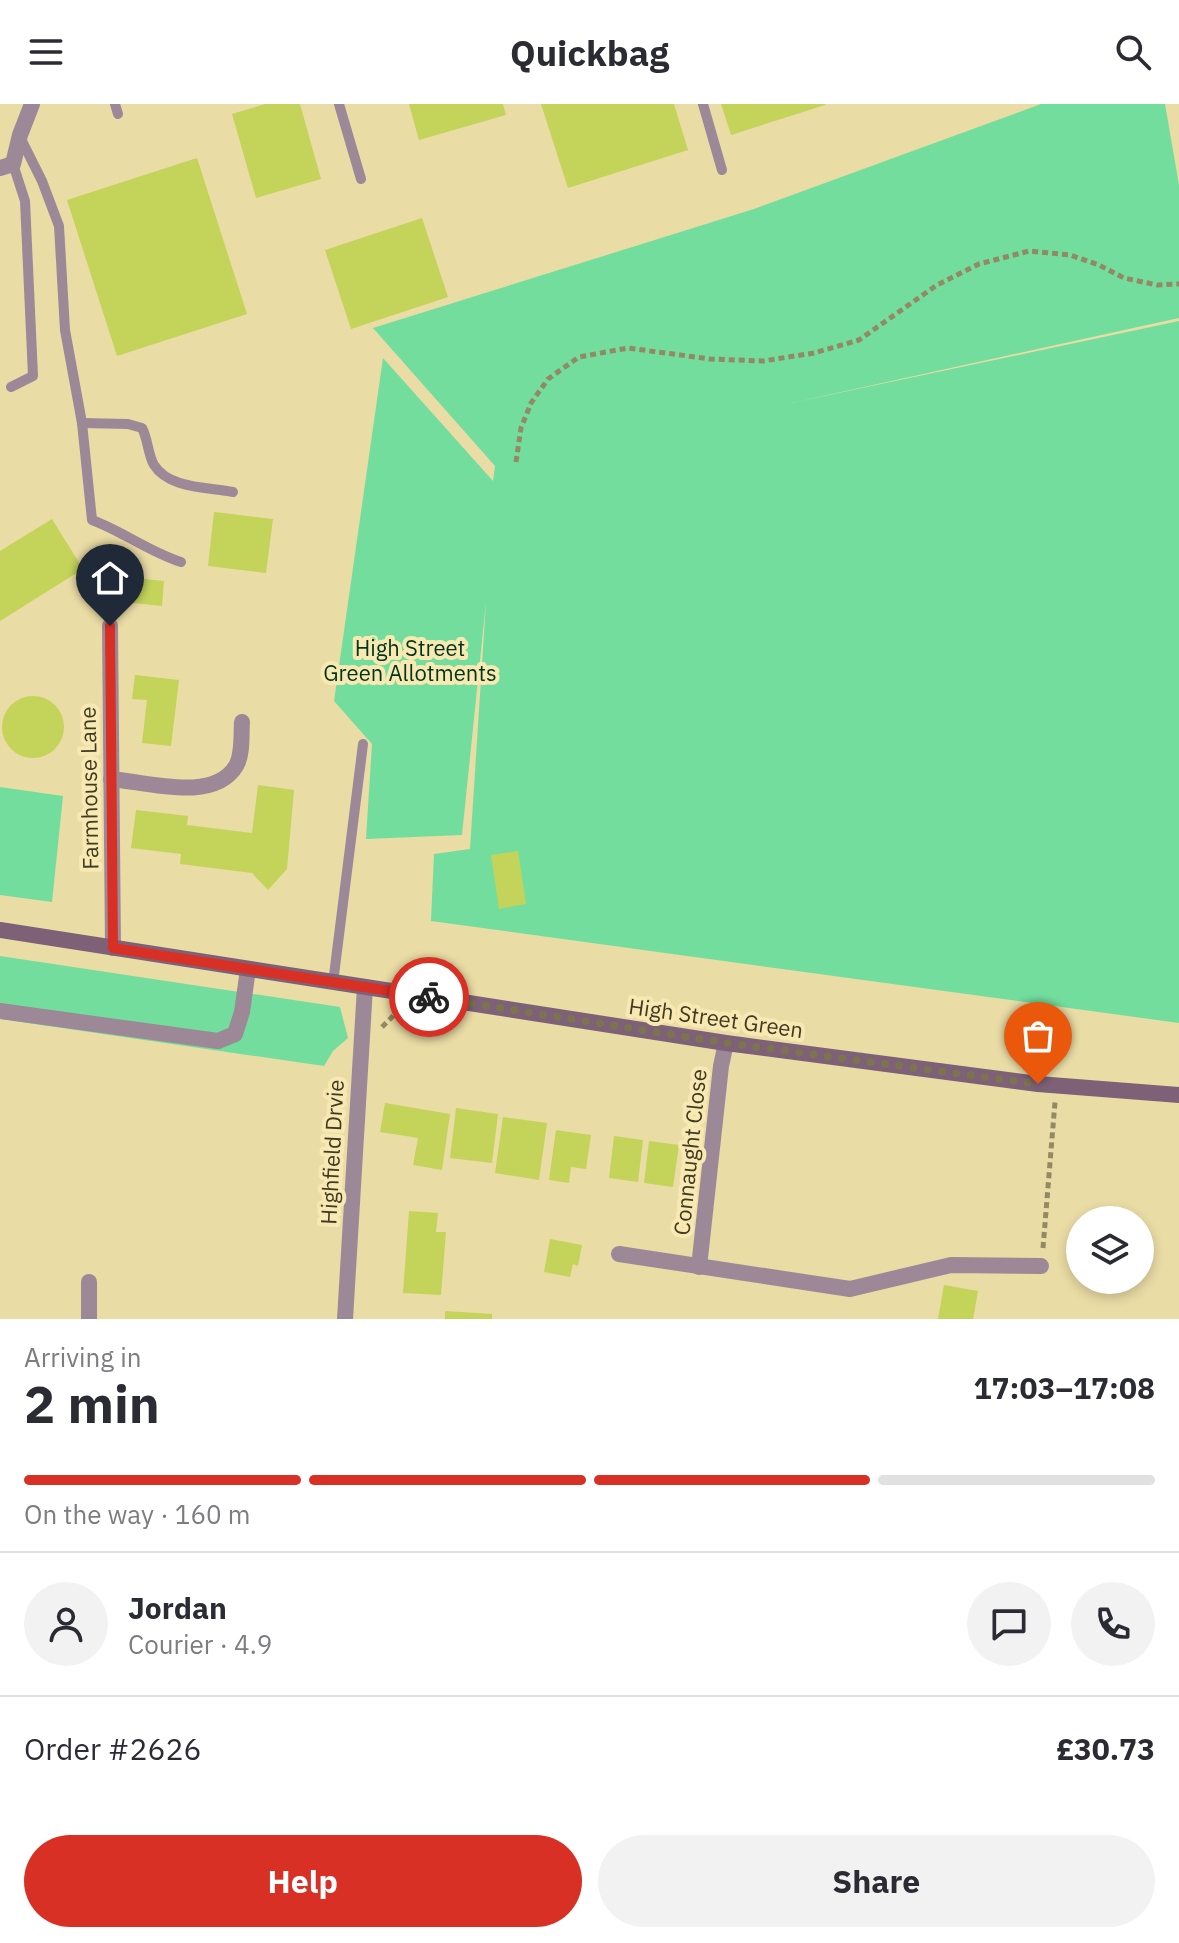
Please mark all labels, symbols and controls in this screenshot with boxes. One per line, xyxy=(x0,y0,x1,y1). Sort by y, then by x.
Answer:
text: Quickbag xyxy=(510,29,669,76)
icon: menu xyxy=(24,30,68,74)
icon: search xyxy=(1111,30,1155,74)
pin xyxy=(76,544,144,626)
icon: home xyxy=(88,556,132,600)
park label: High Street Green Allotments xyxy=(323,633,497,687)
street label: Farmhouse Lane xyxy=(73,706,104,870)
courier xyxy=(389,957,469,1037)
icon: bike xyxy=(407,975,451,1019)
street label: High Street Green xyxy=(627,991,805,1044)
pin xyxy=(1004,1002,1072,1084)
icon: bag xyxy=(1016,1014,1060,1058)
street label: Connaught Close xyxy=(666,1067,713,1237)
street label: Highfield Drvie xyxy=(313,1079,350,1225)
map controls xyxy=(1066,1206,1154,1294)
button: layers xyxy=(1066,1206,1154,1294)
text: Arriving in xyxy=(24,1340,141,1374)
text: 17:03–17:08 xyxy=(974,1368,1155,1407)
text: 2 min xyxy=(24,1370,160,1437)
text: On the way · 160 m xyxy=(24,1497,250,1531)
button: person xyxy=(24,1582,108,1666)
button: chat xyxy=(967,1582,1051,1666)
button: phone xyxy=(1071,1582,1155,1666)
text: Jordan xyxy=(128,1588,227,1627)
text: Courier · 4.9 xyxy=(128,1627,272,1661)
text: Order #2626 xyxy=(24,1729,201,1768)
text: £30.73 xyxy=(1056,1729,1155,1768)
button: Help xyxy=(24,1835,582,1927)
button: Share xyxy=(598,1835,1155,1927)

